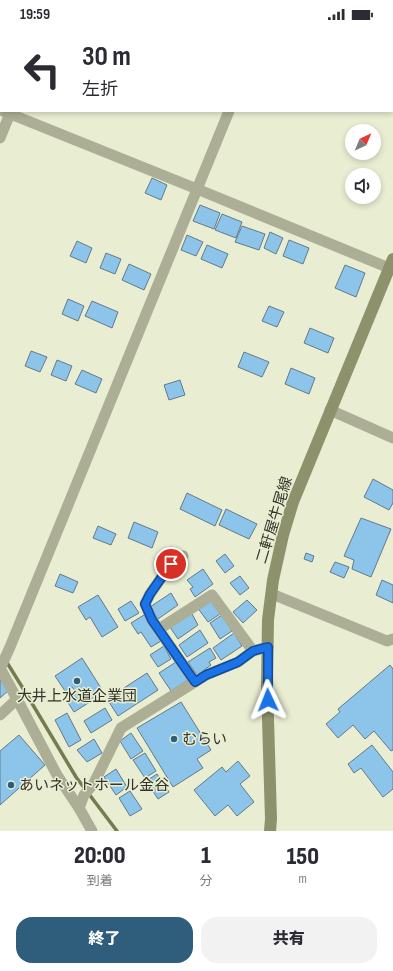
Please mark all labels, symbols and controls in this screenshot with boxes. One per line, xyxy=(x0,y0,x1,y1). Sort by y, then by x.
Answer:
text: 19:59 xyxy=(20,5,50,24)
text: 30 m xyxy=(82,40,131,73)
icon: left xyxy=(16,44,68,96)
text: 左折 xyxy=(82,79,118,100)
north arrow xyxy=(345,124,381,160)
map controls xyxy=(345,124,381,204)
button: sound xyxy=(345,168,381,204)
street label: 二軒屋牛尾線 xyxy=(252,474,297,566)
pin xyxy=(154,547,188,581)
icon: arrive xyxy=(160,553,182,575)
marker: 大井上水道企業団 xyxy=(72,676,82,686)
position arrow xyxy=(247,679,289,721)
place label: 大井上水道企業団 xyxy=(17,687,137,706)
place label: むらい xyxy=(182,730,227,749)
marker: むらい xyxy=(169,734,179,744)
place label: あいネットホール金谷 xyxy=(19,776,169,795)
marker: あいネットホール金谷 xyxy=(6,780,16,790)
text: 20:00 xyxy=(74,841,126,870)
text: 1 xyxy=(201,841,211,870)
text: 150 xyxy=(286,842,319,871)
text: m xyxy=(299,871,307,887)
text: 到着 xyxy=(87,873,113,889)
text: 分 xyxy=(199,873,212,889)
button: 終了 xyxy=(16,917,193,963)
button: 共有 xyxy=(201,917,377,963)

